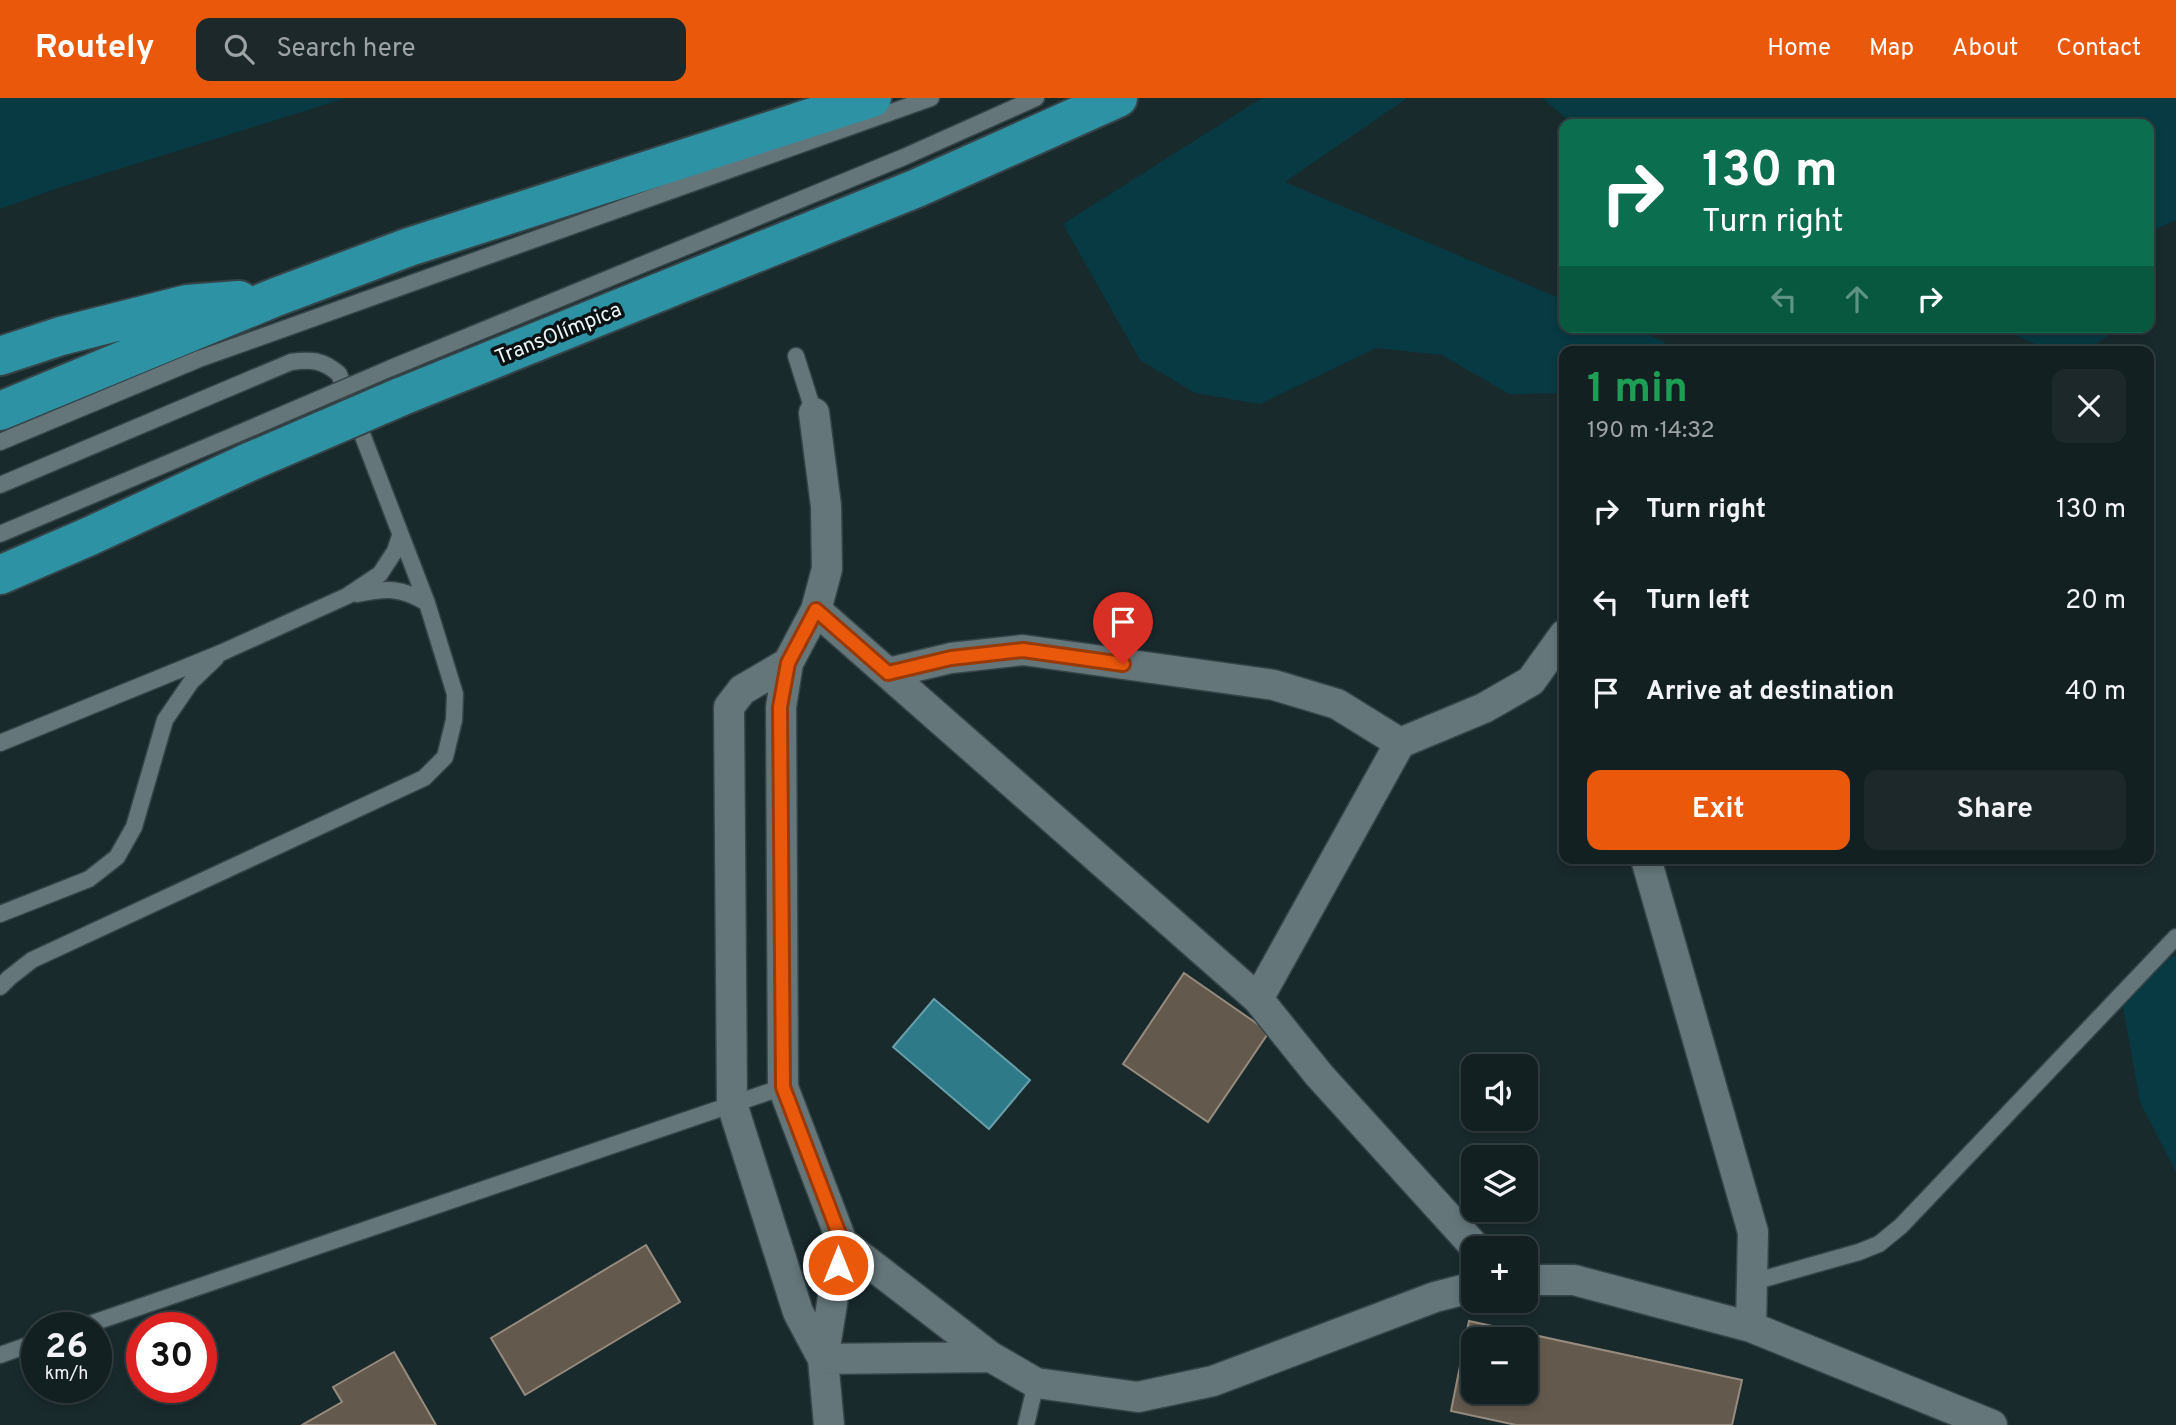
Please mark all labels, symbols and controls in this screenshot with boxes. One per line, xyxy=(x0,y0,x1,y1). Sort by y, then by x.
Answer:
search box xyxy=(196,18,686,81)
text: Routely xyxy=(35,28,154,70)
icon: search xyxy=(220,30,258,68)
text: Search here xyxy=(276,33,415,66)
text: Home xyxy=(1767,34,1831,64)
text: Map xyxy=(1869,34,1914,64)
text: About xyxy=(1952,34,2018,64)
text: Contact xyxy=(2056,34,2141,64)
text: 130 m xyxy=(1702,142,1838,204)
icon: right xyxy=(1587,147,1678,238)
text: Turn right xyxy=(1702,203,1844,243)
icon: left xyxy=(1765,280,1803,318)
icon: ahead xyxy=(1838,280,1876,318)
icon: right xyxy=(1911,280,1949,318)
street label: TransOlímpica xyxy=(491,297,626,372)
text: 1 min xyxy=(1587,364,1688,417)
button: close xyxy=(2052,369,2126,443)
text: 190 m · 14:32 xyxy=(1587,417,1715,446)
icon: right xyxy=(1587,492,1625,530)
text: Turn right xyxy=(1646,494,1766,527)
text: 130 m xyxy=(2056,494,2126,527)
icon: left xyxy=(1587,583,1625,621)
text: Turn left xyxy=(1646,585,1750,618)
text: 20 m xyxy=(2065,585,2126,618)
pin xyxy=(1093,592,1153,664)
icon: arrive xyxy=(1104,603,1142,641)
icon: arrive xyxy=(1587,674,1625,712)
text: Arrive at destination xyxy=(1646,676,1894,709)
text: 40 m xyxy=(2065,676,2126,709)
button: Exit xyxy=(1587,770,1850,850)
button: Share xyxy=(1864,770,2126,850)
map controls xyxy=(1461,1054,1538,1404)
button: sound xyxy=(1461,1054,1538,1131)
button: layers xyxy=(1461,1145,1538,1222)
position arrow xyxy=(801,1228,875,1302)
button: + xyxy=(1461,1236,1538,1313)
speed limit sign: 30 xyxy=(126,1312,217,1403)
text: 26 xyxy=(45,1326,88,1370)
button: − xyxy=(1461,1327,1538,1404)
text: km/h xyxy=(45,1363,88,1386)

